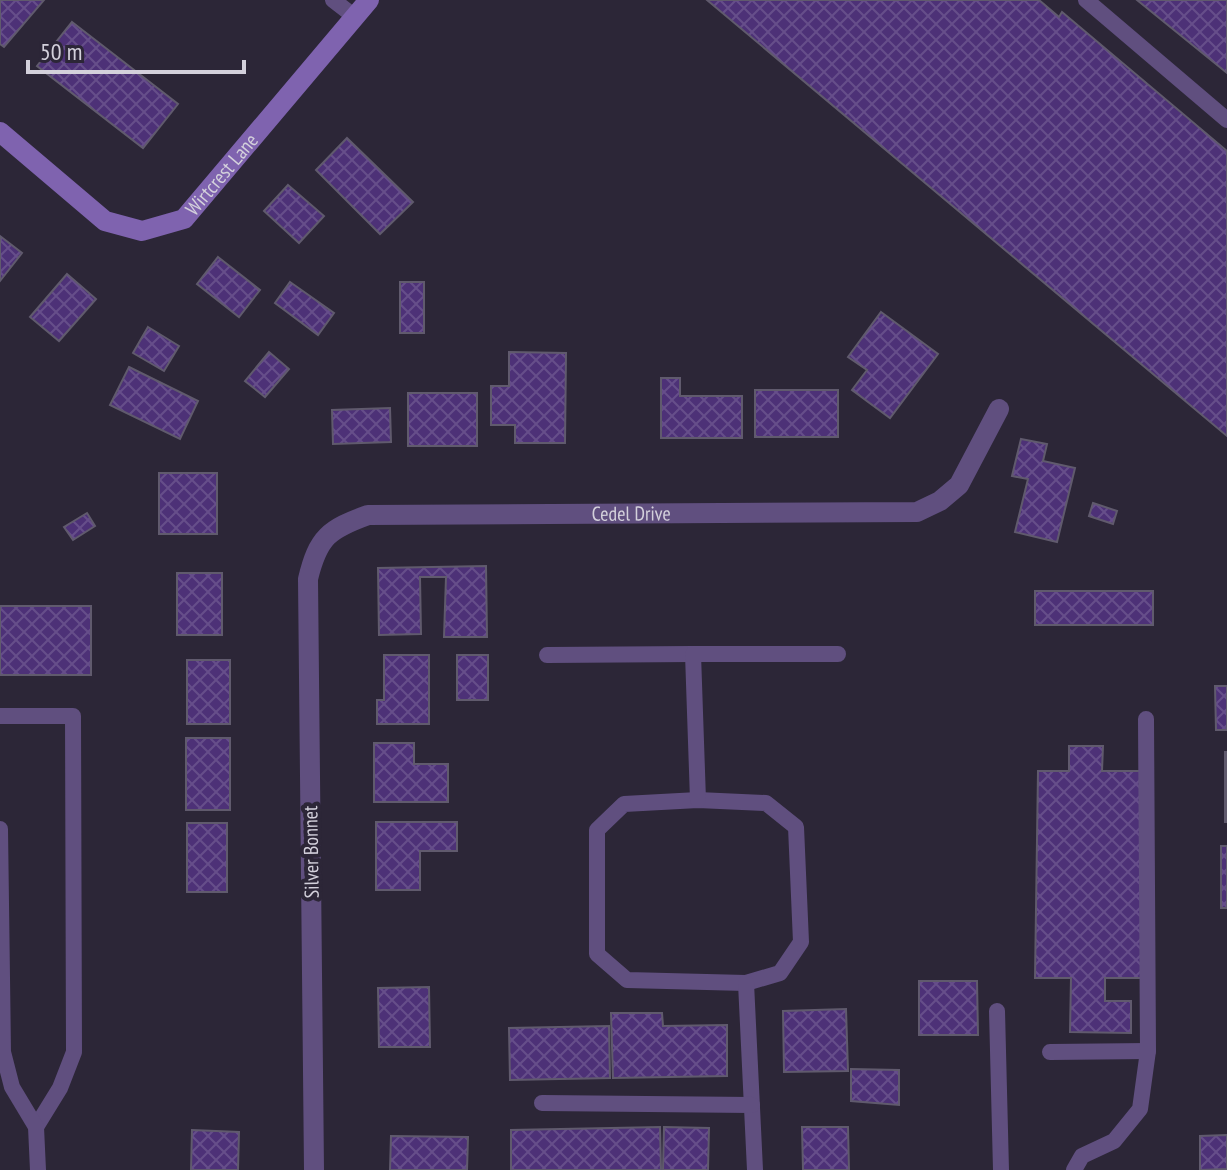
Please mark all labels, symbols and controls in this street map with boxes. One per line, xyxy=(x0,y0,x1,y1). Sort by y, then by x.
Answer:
scale bar xyxy=(28,24,244,74)
text: 50 m xyxy=(40,36,82,67)
street label: Wirtcrest Lane xyxy=(180,128,264,221)
street label: Cedel Drive xyxy=(592,500,671,527)
street label: Silver Bonnet xyxy=(297,805,325,899)

